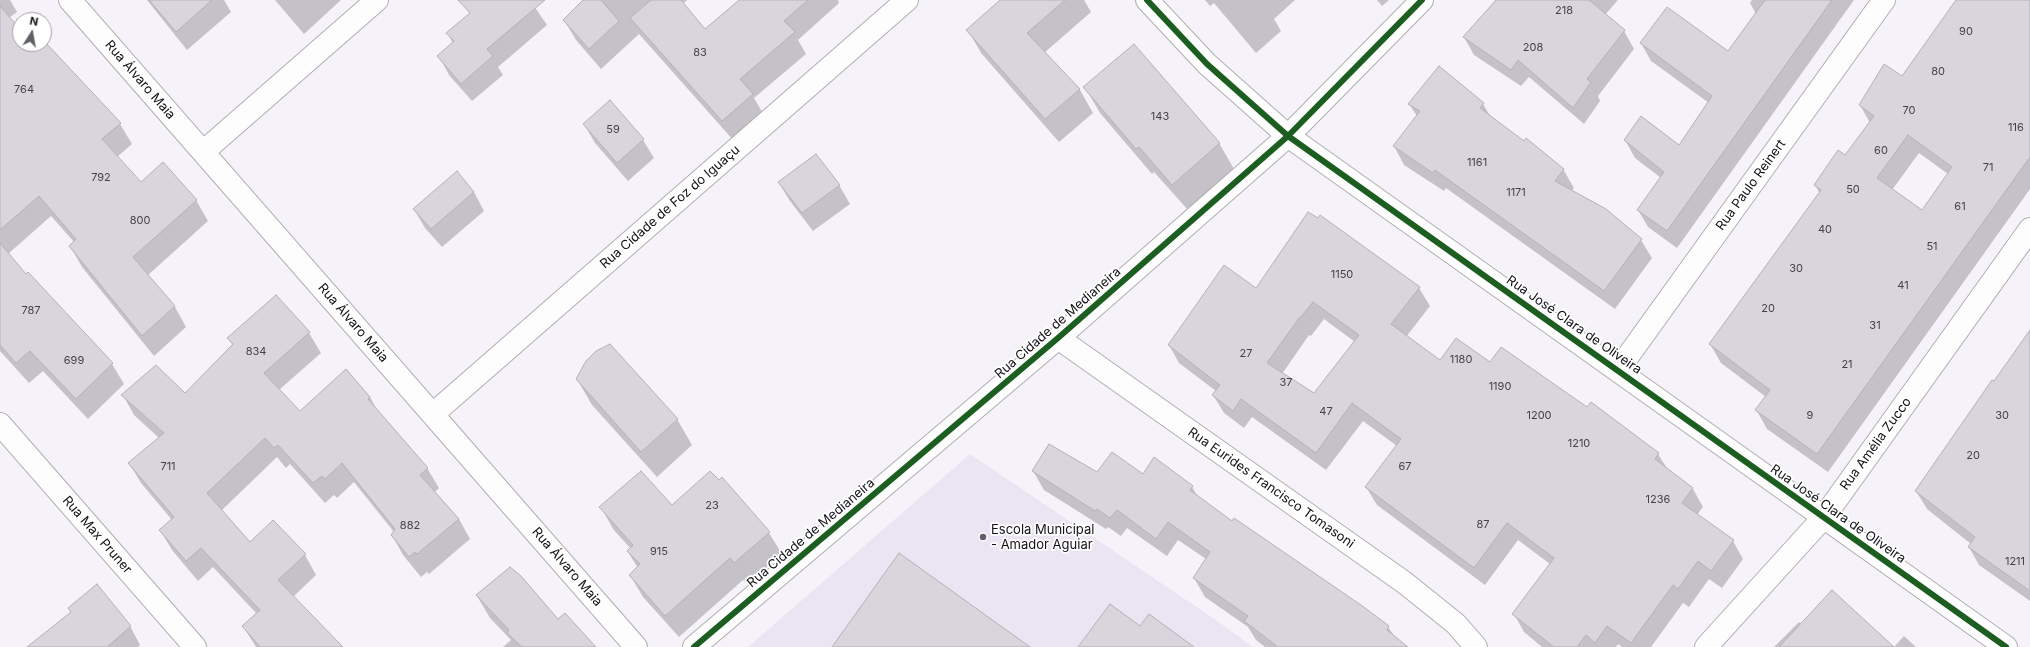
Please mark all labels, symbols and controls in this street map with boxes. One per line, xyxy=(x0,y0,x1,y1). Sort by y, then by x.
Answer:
house number: 218 xyxy=(1555,4,1573,18)
north arrow xyxy=(12,12,52,52)
text: N xyxy=(29,14,40,29)
house number: 90 xyxy=(1959,25,1973,39)
street label: Rua Álvaro Maia xyxy=(102,37,178,123)
house number: 208 xyxy=(1523,41,1543,55)
house number: 83 xyxy=(693,46,707,60)
house number: 80 xyxy=(1931,65,1945,79)
house number: 764 xyxy=(14,83,34,97)
house number: 70 xyxy=(1903,104,1915,118)
house number: 143 xyxy=(1151,110,1169,124)
house number: 116 xyxy=(2008,121,2024,135)
house number: 59 xyxy=(606,123,620,137)
street label: Rua Paulo Reinert xyxy=(1713,137,1789,233)
street label: Rua Cidade de Foz do Iguaçu xyxy=(597,142,743,272)
house number: 60 xyxy=(1874,144,1888,158)
house number: 1161 xyxy=(1467,156,1487,170)
house number: 71 xyxy=(1983,161,1993,175)
house number: 792 xyxy=(91,171,111,185)
house number: 50 xyxy=(1846,183,1860,197)
house number: 1171 xyxy=(1506,186,1526,200)
house number: 61 xyxy=(1954,200,1966,214)
house number: 800 xyxy=(130,214,150,228)
house number: 40 xyxy=(1818,223,1832,237)
house number: 51 xyxy=(1926,240,1938,254)
house number: 30 xyxy=(1789,262,1803,276)
street label: Rua Cidade de Medianeira xyxy=(992,264,1124,382)
house number: 1150 xyxy=(1331,268,1353,282)
street label: Rua José Clara de Oliveira xyxy=(1503,272,1645,378)
house number: 41 xyxy=(1897,279,1909,293)
street label: Rua Álvaro Maia xyxy=(315,280,391,366)
house number: 20 xyxy=(1761,302,1775,316)
house number: 787 xyxy=(21,304,41,318)
house number: 31 xyxy=(1869,319,1881,333)
house number: 834 xyxy=(246,345,266,359)
house number: 27 xyxy=(1240,347,1252,361)
house number: 1180 xyxy=(1450,353,1472,367)
house number: 699 xyxy=(64,354,84,368)
house number: 21 xyxy=(1841,358,1853,372)
house number: 37 xyxy=(1279,376,1293,390)
house number: 1190 xyxy=(1489,380,1511,394)
street label: Rua Amélia Zucco xyxy=(1837,395,1915,493)
house number: 47 xyxy=(1319,405,1333,419)
house number: 1200 xyxy=(1526,409,1552,423)
house number: 9 xyxy=(1807,409,1813,423)
house number: 30 xyxy=(1995,409,2009,423)
street label: Rua Eurides Francisco Tomasoni xyxy=(1185,424,1357,552)
house number: 1210 xyxy=(1568,437,1590,451)
house number: 20 xyxy=(1966,449,1980,463)
house number: 711 xyxy=(160,460,176,474)
house number: 67 xyxy=(1398,460,1412,474)
street label: Rua José Clara de Oliveira xyxy=(1767,461,1909,567)
street label: Rua Cidade de Medianeira xyxy=(744,475,878,591)
street label: Rua Max Pruner xyxy=(59,493,135,577)
house number: 1236 xyxy=(1646,493,1670,507)
house number: 23 xyxy=(705,499,719,513)
house number: 87 xyxy=(1476,518,1490,532)
house number: 882 xyxy=(400,519,420,533)
place label: Escola Municipal - Amador Aguiar xyxy=(991,522,1094,553)
street label: Rua Álvaro Maia xyxy=(529,524,605,610)
marker: Escola Municipal - Amador Aguiar xyxy=(978,532,988,542)
house number: 915 xyxy=(650,545,668,559)
house number: 1211 xyxy=(2005,555,2025,569)

